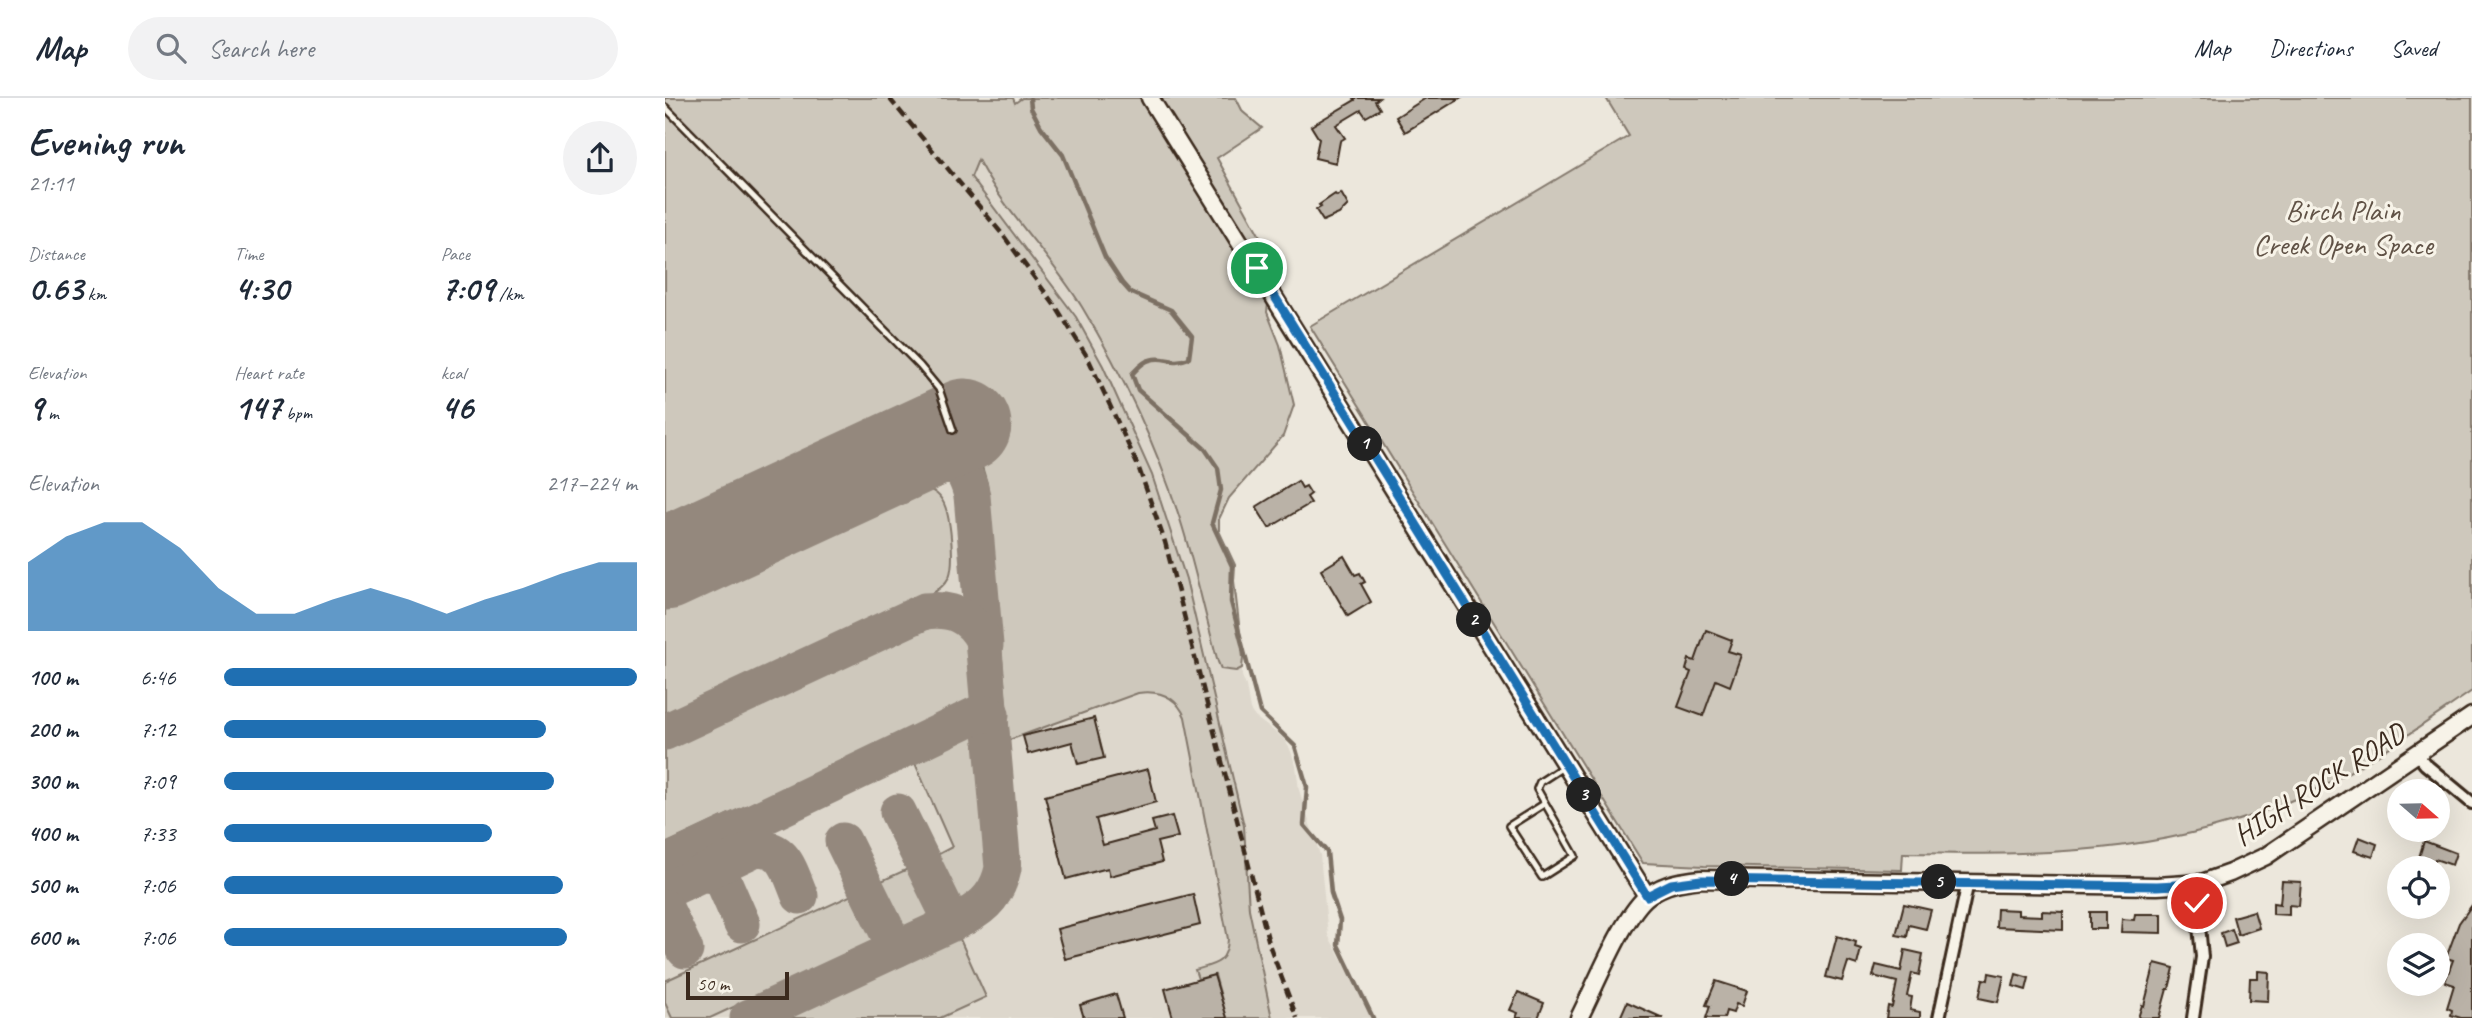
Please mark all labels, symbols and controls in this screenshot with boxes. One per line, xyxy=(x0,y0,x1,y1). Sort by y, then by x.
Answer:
search box xyxy=(128,17,618,80)
text: Map xyxy=(35,27,86,69)
icon: search xyxy=(152,29,190,67)
text: Search here xyxy=(208,32,314,65)
text: Map xyxy=(2194,33,2231,63)
text: Directions xyxy=(2269,33,2352,63)
text: Saved xyxy=(2390,33,2437,63)
text: Evening run xyxy=(28,119,184,166)
button: share xyxy=(563,121,637,195)
text: 21:11 xyxy=(28,169,74,198)
park label: Birch Plain Creek Open Space xyxy=(2253,191,2435,263)
pin xyxy=(1227,238,1287,298)
text: Distance xyxy=(28,242,85,266)
text: Time xyxy=(234,242,263,266)
text: Pace xyxy=(441,242,470,266)
icon: arrive xyxy=(1238,249,1276,287)
text: 0.63 xyxy=(28,266,83,311)
text: 4:30 xyxy=(234,266,289,311)
text: 7:09 xyxy=(441,266,494,311)
text: km xyxy=(83,282,106,306)
text: /km xyxy=(494,282,524,306)
text: Elevation xyxy=(28,361,86,385)
text: Heart rate xyxy=(234,361,304,385)
text: kcal xyxy=(441,361,466,385)
text: 9 xyxy=(28,385,43,430)
text: 147 xyxy=(234,385,281,430)
text: 46 xyxy=(441,385,473,430)
text: m xyxy=(43,401,59,425)
text: bpm xyxy=(281,401,312,425)
pin: 1 xyxy=(1347,426,1383,462)
text: 1 xyxy=(1360,431,1369,455)
text: Elevation xyxy=(28,469,99,498)
text: 217–224 m xyxy=(546,469,637,498)
pin: 2 xyxy=(1457,602,1491,638)
text: 2 xyxy=(1469,607,1478,631)
text: 100 m xyxy=(28,663,78,692)
text: 6:46 xyxy=(140,663,176,692)
street label: HIGH ROCK ROAD xyxy=(2226,713,2414,854)
text: 200 m xyxy=(28,715,78,744)
text: 7:12 xyxy=(140,715,176,744)
text: 300 m xyxy=(28,767,78,796)
text: 7:09 xyxy=(140,767,176,796)
pin: 3 xyxy=(1567,778,1601,812)
north arrow xyxy=(2387,779,2450,842)
map controls xyxy=(2387,779,2450,996)
text: 3 xyxy=(1579,782,1588,806)
text: 400 m xyxy=(28,819,78,848)
text: 7:33 xyxy=(140,819,176,848)
button: locate xyxy=(2387,856,2450,919)
pin: 4 xyxy=(1715,862,1749,896)
pin: 5 xyxy=(1921,864,1957,900)
text: 4 xyxy=(1727,866,1736,890)
text: 5 xyxy=(1934,869,1943,893)
text: 500 m xyxy=(28,871,77,900)
text: 7:06 xyxy=(140,871,176,900)
pin xyxy=(2167,873,2227,933)
icon: check xyxy=(2178,884,2216,922)
text: 600 m xyxy=(28,923,78,952)
text: 7:06 xyxy=(140,923,176,952)
button: layers xyxy=(2387,933,2450,996)
scale bar xyxy=(686,969,789,1001)
text: 50 m xyxy=(697,972,729,996)

